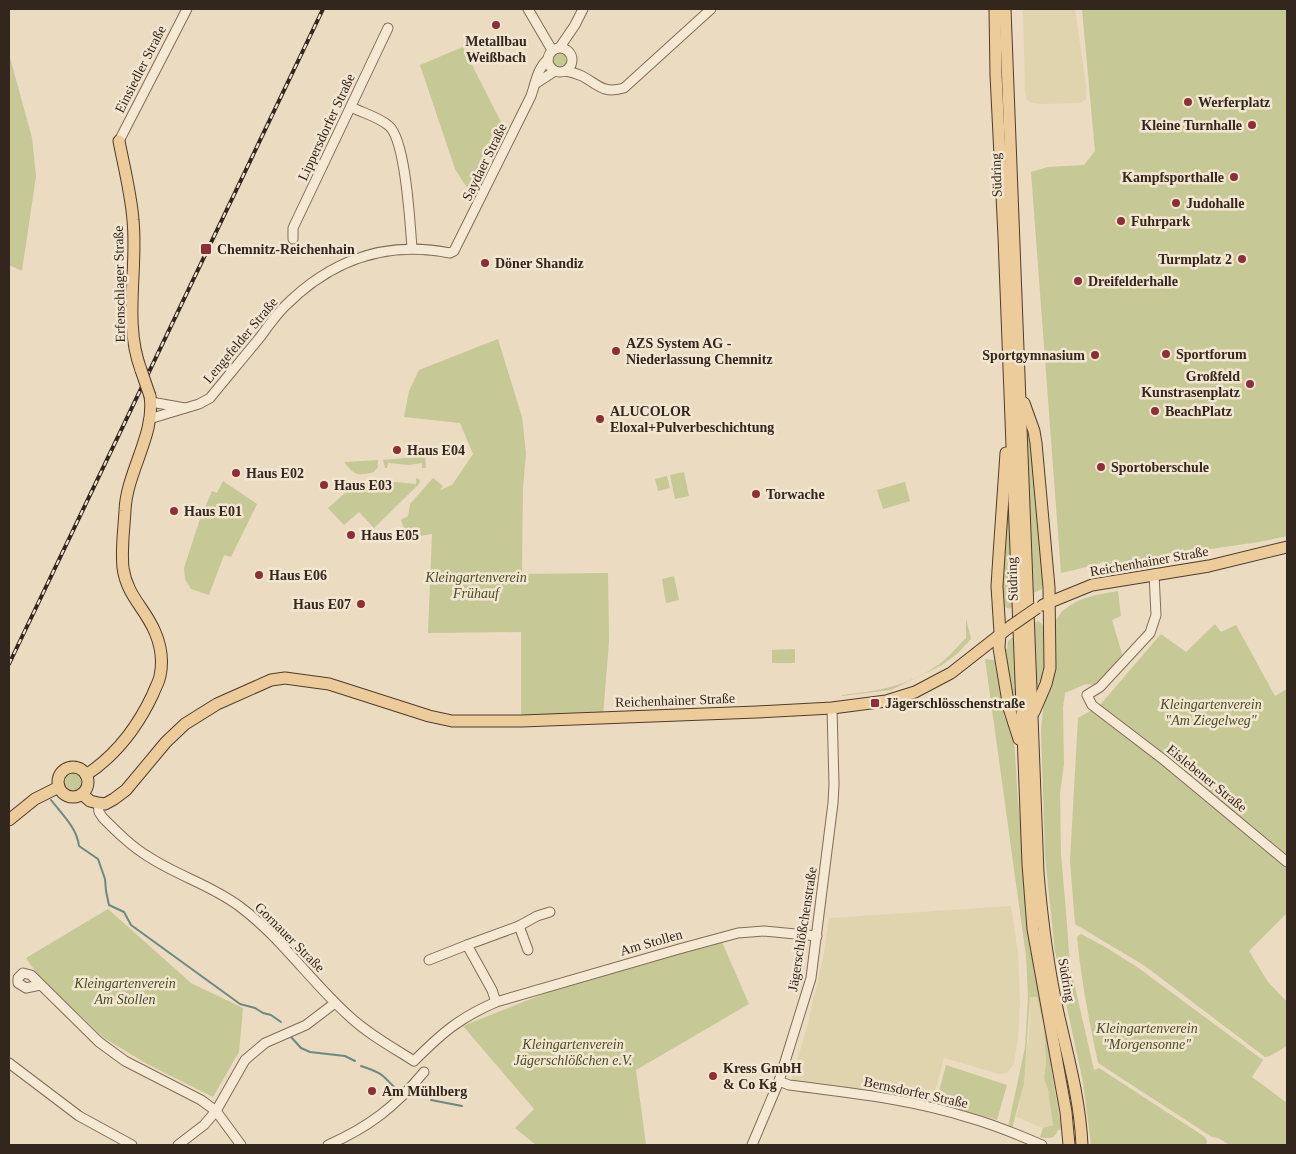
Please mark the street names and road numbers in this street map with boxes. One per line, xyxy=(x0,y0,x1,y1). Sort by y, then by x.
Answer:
street label: Einsiedler Straße xyxy=(112,23,169,115)
street label: Lippersdorfer Straße xyxy=(295,71,358,183)
street label: Saydaer Straße xyxy=(459,121,510,203)
street label: Südring xyxy=(988,153,1005,197)
street label: Erfenschlager Straße xyxy=(111,225,128,343)
street label: Lengefelder Straße xyxy=(200,295,280,386)
street label: Reichenhainer Straße xyxy=(1089,544,1210,579)
street label: Südring xyxy=(1004,557,1021,601)
street label: Reichenhainer Straße xyxy=(615,691,735,710)
street label: Eislebener Straße xyxy=(1164,742,1250,815)
street label: Jägerschlößchenstraße xyxy=(785,866,820,992)
street label: Gornauer Straße xyxy=(252,899,328,975)
street label: Am Stollen xyxy=(618,926,684,959)
street label: Südring xyxy=(1055,957,1078,1003)
street label: Bernsdorfer Straße xyxy=(862,1074,969,1111)

